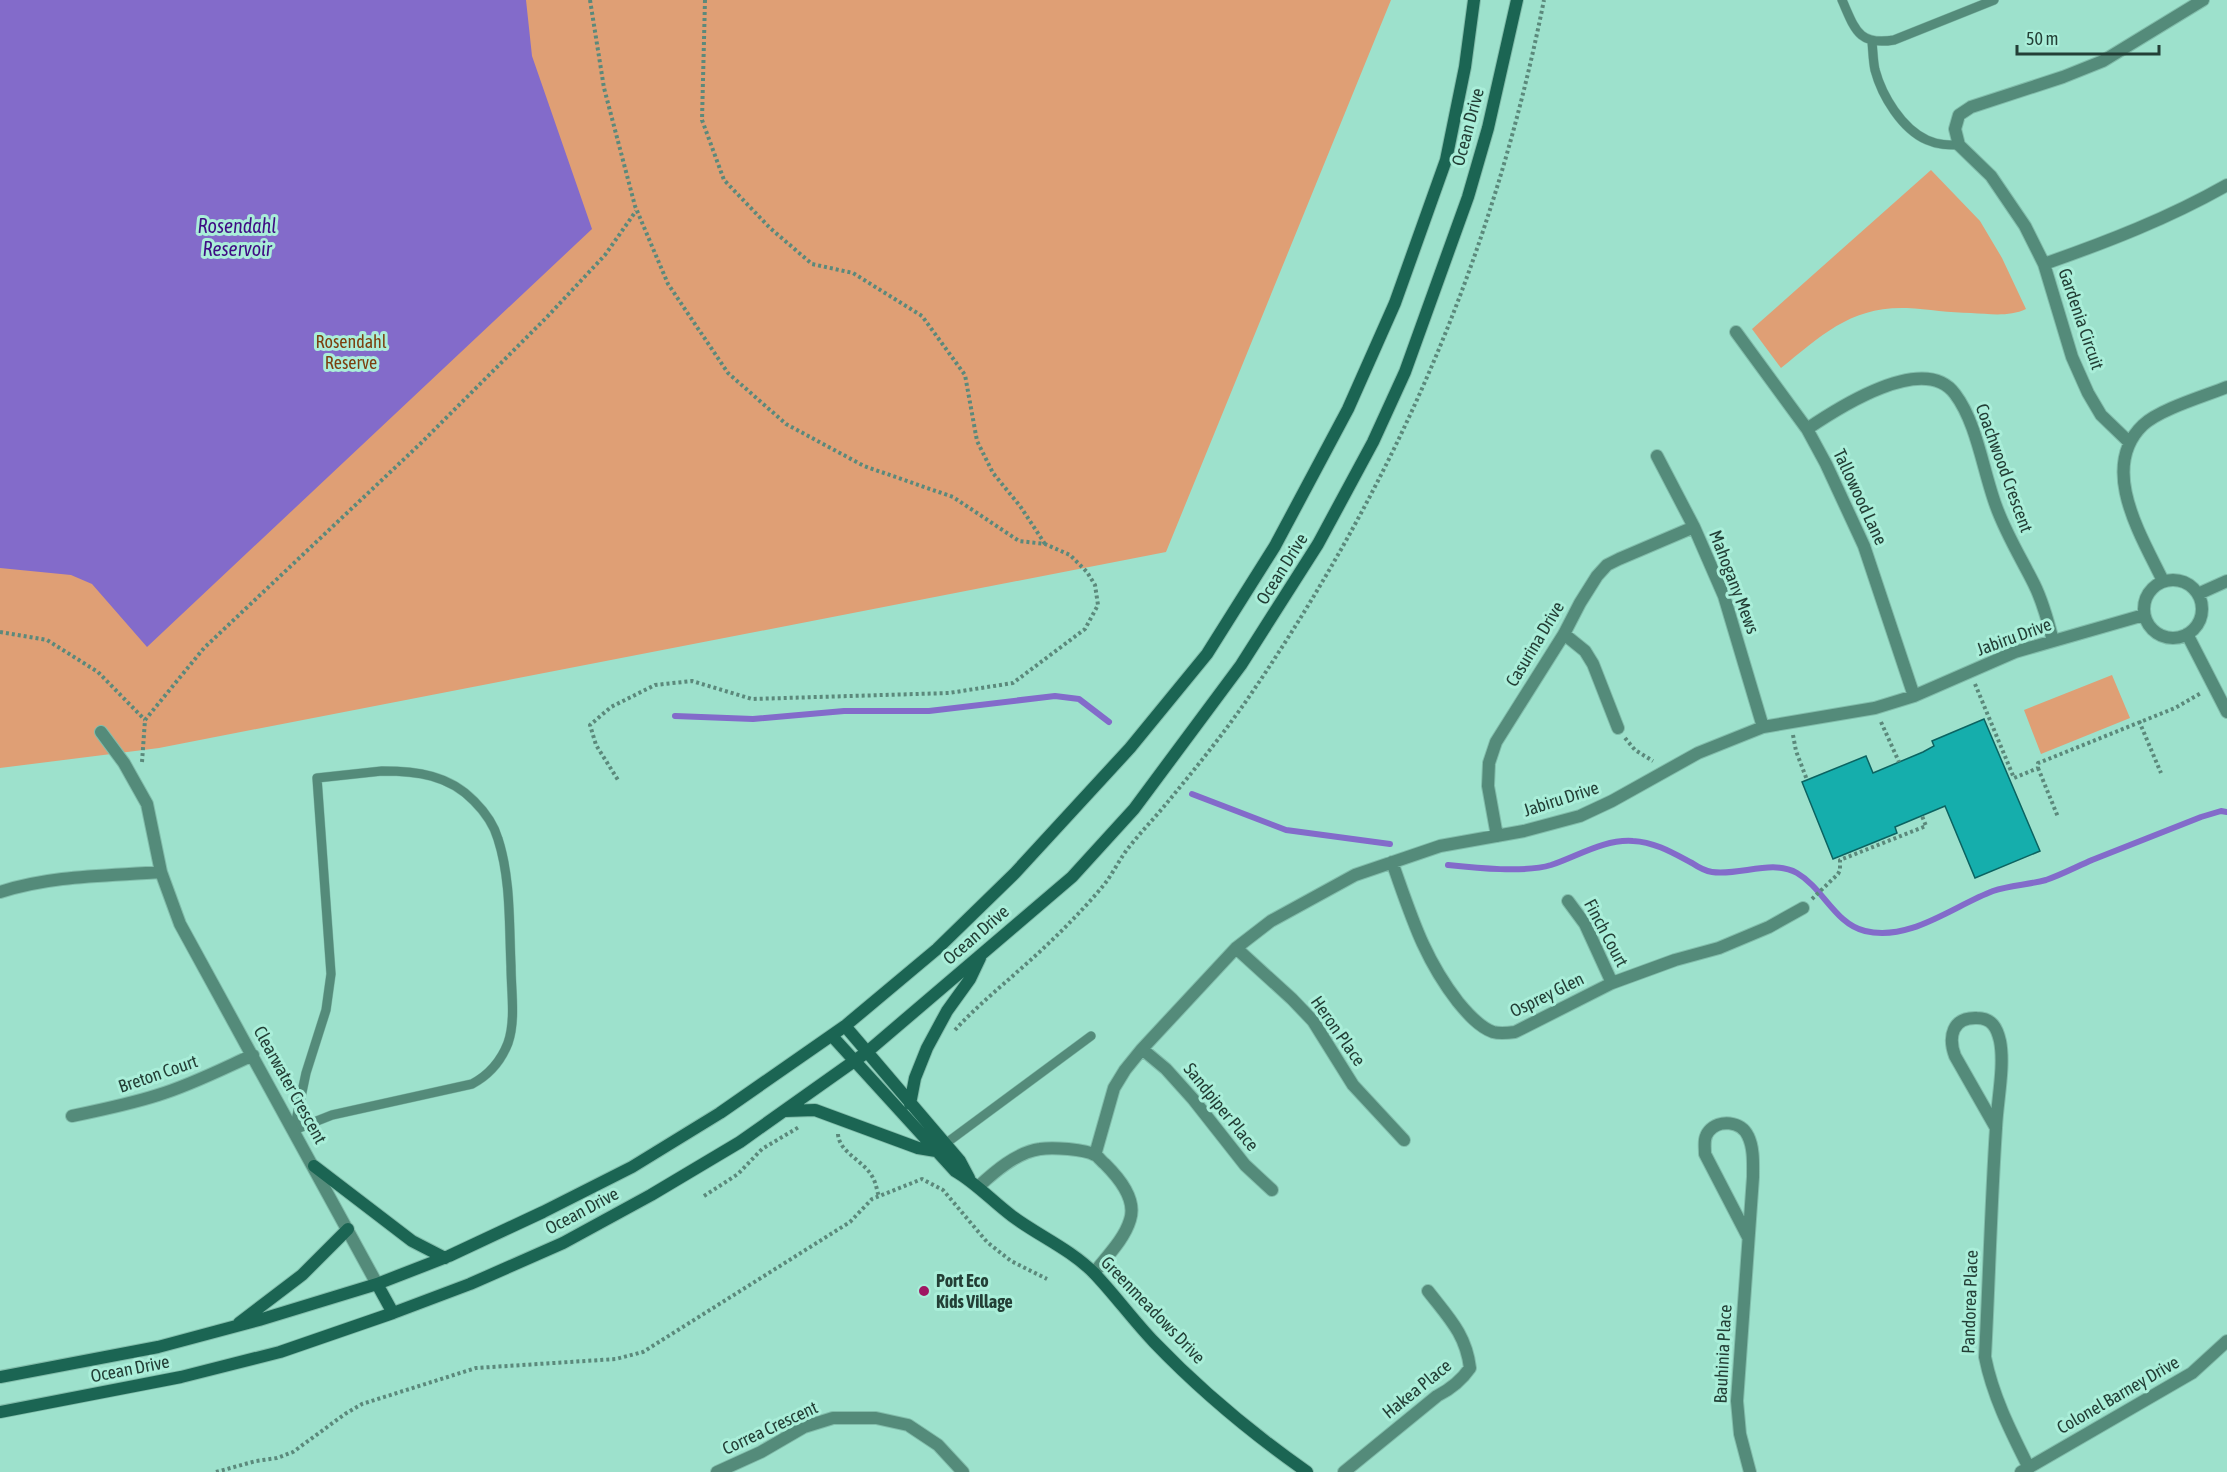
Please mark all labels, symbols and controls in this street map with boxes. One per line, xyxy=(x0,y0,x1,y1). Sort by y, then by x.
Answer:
scale bar xyxy=(2017,18,2160,56)
text: 50 m xyxy=(2026,28,2058,49)
street label: Ocean Drive xyxy=(1447,86,1488,168)
water label: Rosendahl Reservoir xyxy=(197,214,277,260)
street label: Gardenia Circuit xyxy=(2054,265,2109,372)
park label: Rosendahl Reserve xyxy=(315,331,387,373)
street label: Coachwood Crescent xyxy=(1971,401,2038,535)
street label: Tallowood Lane xyxy=(1829,446,1892,548)
street label: Mahogany Mews xyxy=(1705,527,1764,637)
street label: Ocean Drive xyxy=(1252,529,1312,608)
street label: Casurina Drive xyxy=(1501,597,1568,690)
street label: Jabiru Drive xyxy=(1973,613,2054,660)
street label: Jabiru Drive xyxy=(1520,776,1601,821)
street label: Finch Court xyxy=(1580,895,1633,970)
street label: Ocean Drive xyxy=(939,901,1013,969)
street label: Osprey Glen xyxy=(1506,968,1587,1021)
street label: Heron Place xyxy=(1307,992,1370,1070)
street label: Clearwater Crescent xyxy=(249,1022,331,1147)
street label: Breton Court xyxy=(116,1050,200,1097)
street label: Sandpiper Place xyxy=(1180,1058,1263,1155)
street label: Ocean Drive xyxy=(542,1183,622,1239)
street label: Pandorea Place xyxy=(1957,1250,1982,1354)
street label: Greenmeadows Drive xyxy=(1097,1252,1210,1368)
place label: Port Eco Kids Village xyxy=(936,1270,1013,1312)
marker: Port Eco Kids Village xyxy=(917,1284,931,1298)
street label: Bauhinia Place xyxy=(1709,1304,1736,1404)
street label: Ocean Drive xyxy=(89,1351,171,1386)
street label: Colonel Barney Drive xyxy=(2053,1351,2183,1438)
street label: Hakea Place xyxy=(1378,1355,1455,1423)
street label: Correa Crescent xyxy=(719,1396,821,1459)

